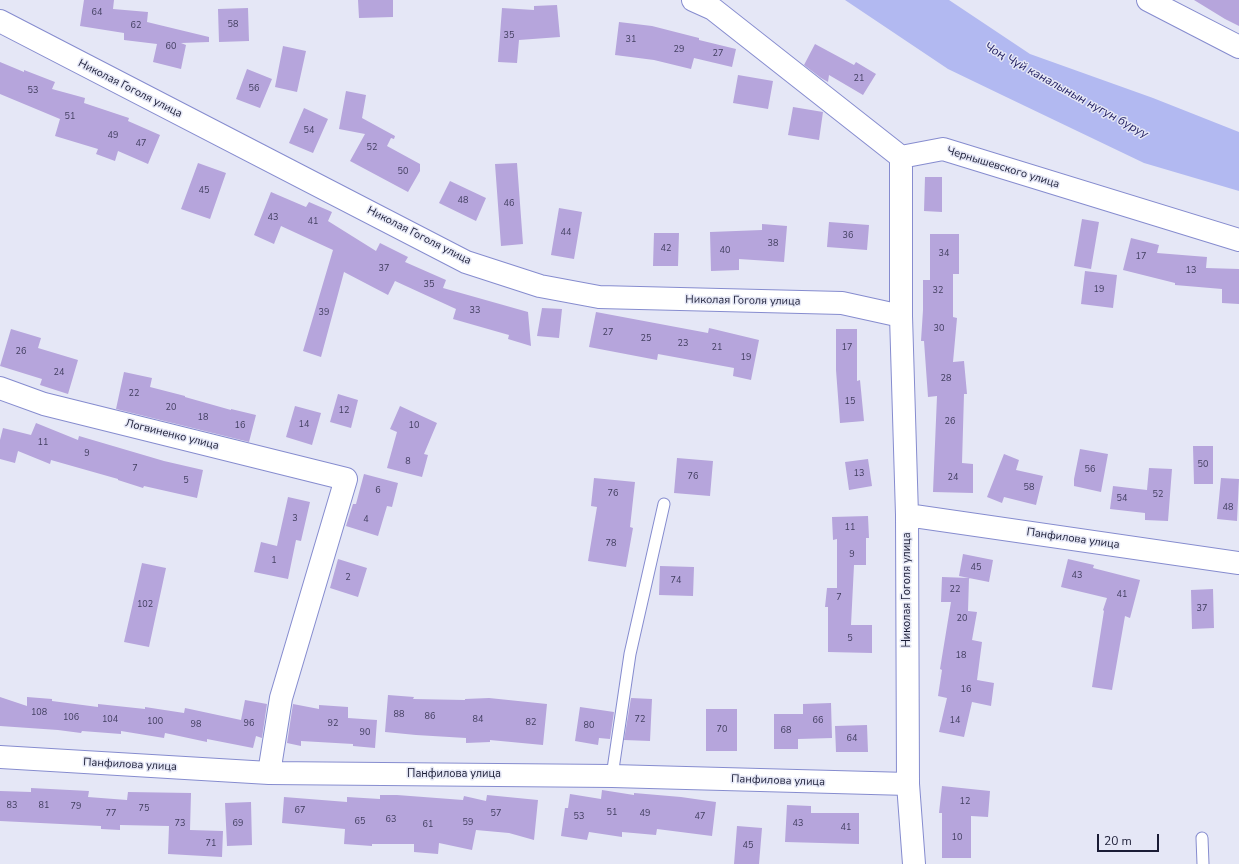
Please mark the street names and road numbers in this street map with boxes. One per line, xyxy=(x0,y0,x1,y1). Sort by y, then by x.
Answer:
street label: Николая Гоголя улица xyxy=(76,57,184,121)
street label: Чернышевского улица xyxy=(945,145,1061,191)
street label: Николая Гоголя улица xyxy=(365,204,473,268)
street label: Николая Гоголя улица xyxy=(685,293,801,309)
street label: Логвиненко улица xyxy=(124,417,220,453)
street label: Панфилова улица xyxy=(1026,526,1120,552)
street label: Николая Гоголя улица xyxy=(900,532,914,648)
street label: Панфилова улица xyxy=(83,756,177,774)
street label: Панфилова улица xyxy=(407,767,501,781)
street label: Панфилова улица xyxy=(731,773,825,789)

